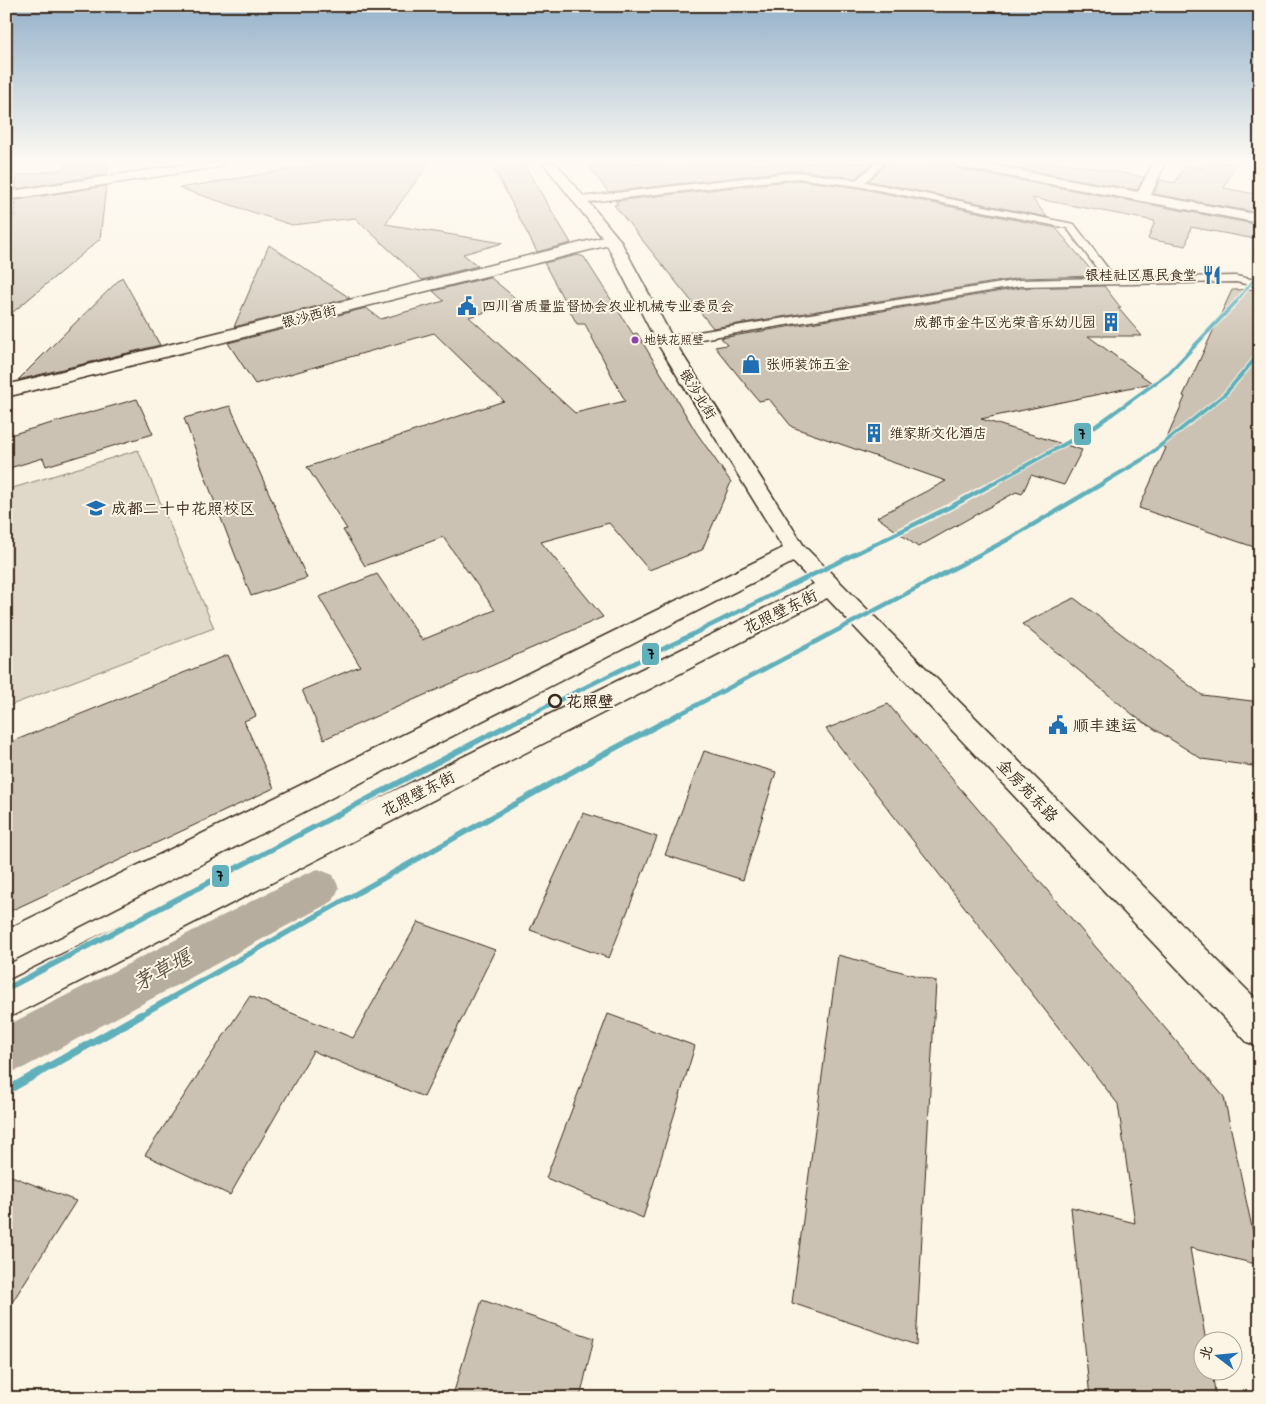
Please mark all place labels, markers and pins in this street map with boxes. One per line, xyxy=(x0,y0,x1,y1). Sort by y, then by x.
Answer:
restaurant icon: 银桂社区惠民食堂 xyxy=(1201,264,1223,286)
place label: 银桂社区惠民食堂 xyxy=(1085,265,1197,284)
public building icon: 四川省质量监督协会农业机械专业委员会 xyxy=(456,295,478,317)
place label: 四川省质量监督协会农业机械专业委员会 xyxy=(482,296,734,315)
building icon: 成都市金牛区光荣音乐幼儿园 xyxy=(1100,311,1122,333)
place label: 成都市金牛区光荣音乐幼儿园 xyxy=(914,312,1096,331)
place label: 地铁花照壁 xyxy=(644,331,704,348)
marker: 地铁花照壁 xyxy=(630,335,640,345)
shop icon: 张师装饰五金 xyxy=(740,353,762,375)
place label: 张师装饰五金 xyxy=(766,354,850,373)
building icon: 维家斯文化酒店 xyxy=(863,422,885,444)
place label: 维家斯文化酒店 xyxy=(889,423,987,442)
school or university icon: 成都二十中花照校区 xyxy=(85,497,107,519)
place label: 成都二十中花照校区 xyxy=(111,497,255,519)
place label: 花照壁 xyxy=(566,690,614,712)
marker: 花照壁 xyxy=(548,694,562,708)
public building icon: 顺丰速运 xyxy=(1047,714,1069,736)
place label: 顺丰速运 xyxy=(1073,714,1137,736)

